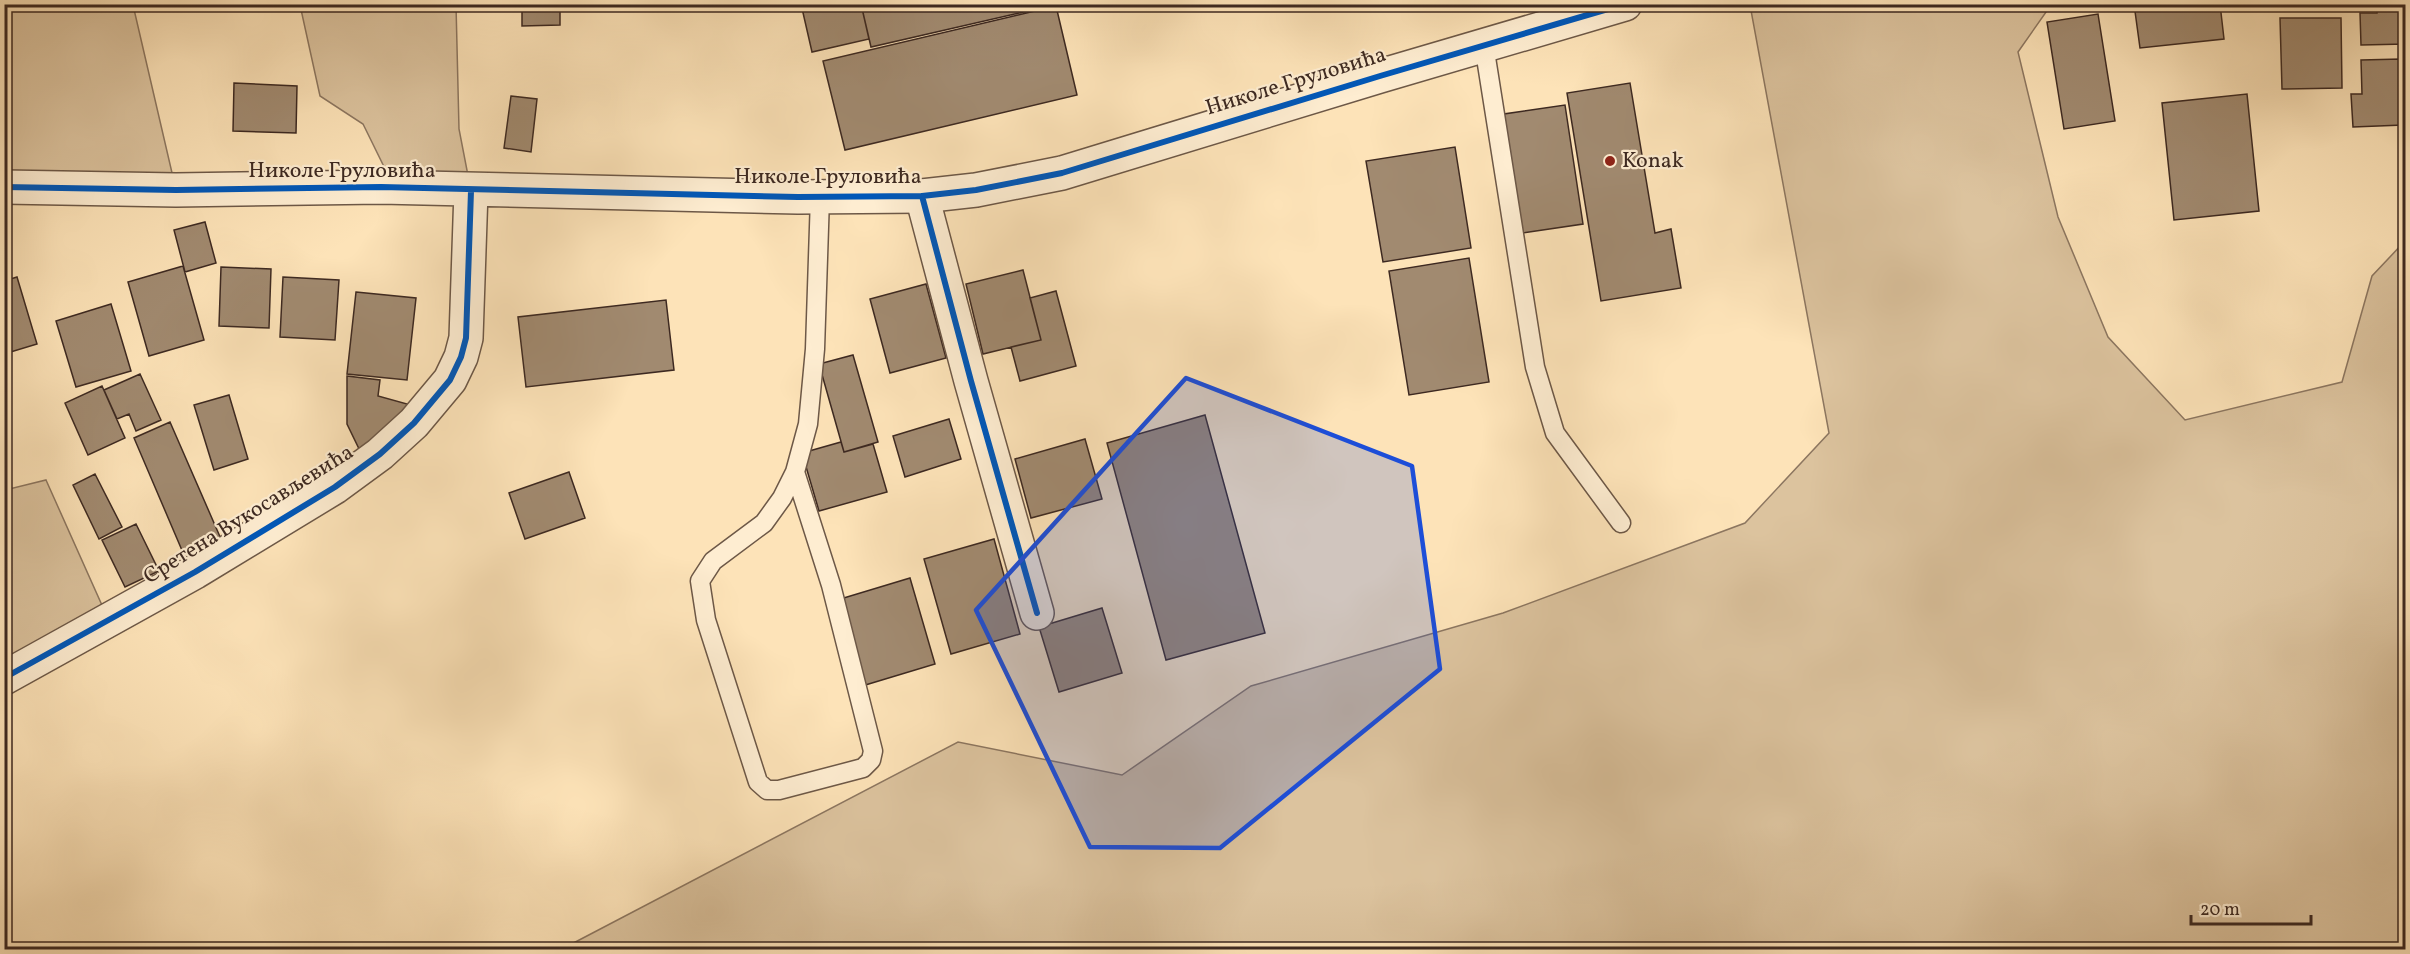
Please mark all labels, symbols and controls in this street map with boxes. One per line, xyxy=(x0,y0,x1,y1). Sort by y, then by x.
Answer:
street label: Николе Груловића xyxy=(1202,40,1390,124)
place label: Konak xyxy=(1622,146,1684,177)
marker: Konak xyxy=(1603,154,1617,168)
street label: Николе Груловића xyxy=(248,156,436,187)
street label: Николе Груловића xyxy=(734,162,922,193)
street label: Сретена Вукосављевића xyxy=(138,438,360,592)
scale bar xyxy=(2191,888,2311,926)
text: 20 m xyxy=(2200,898,2240,923)

